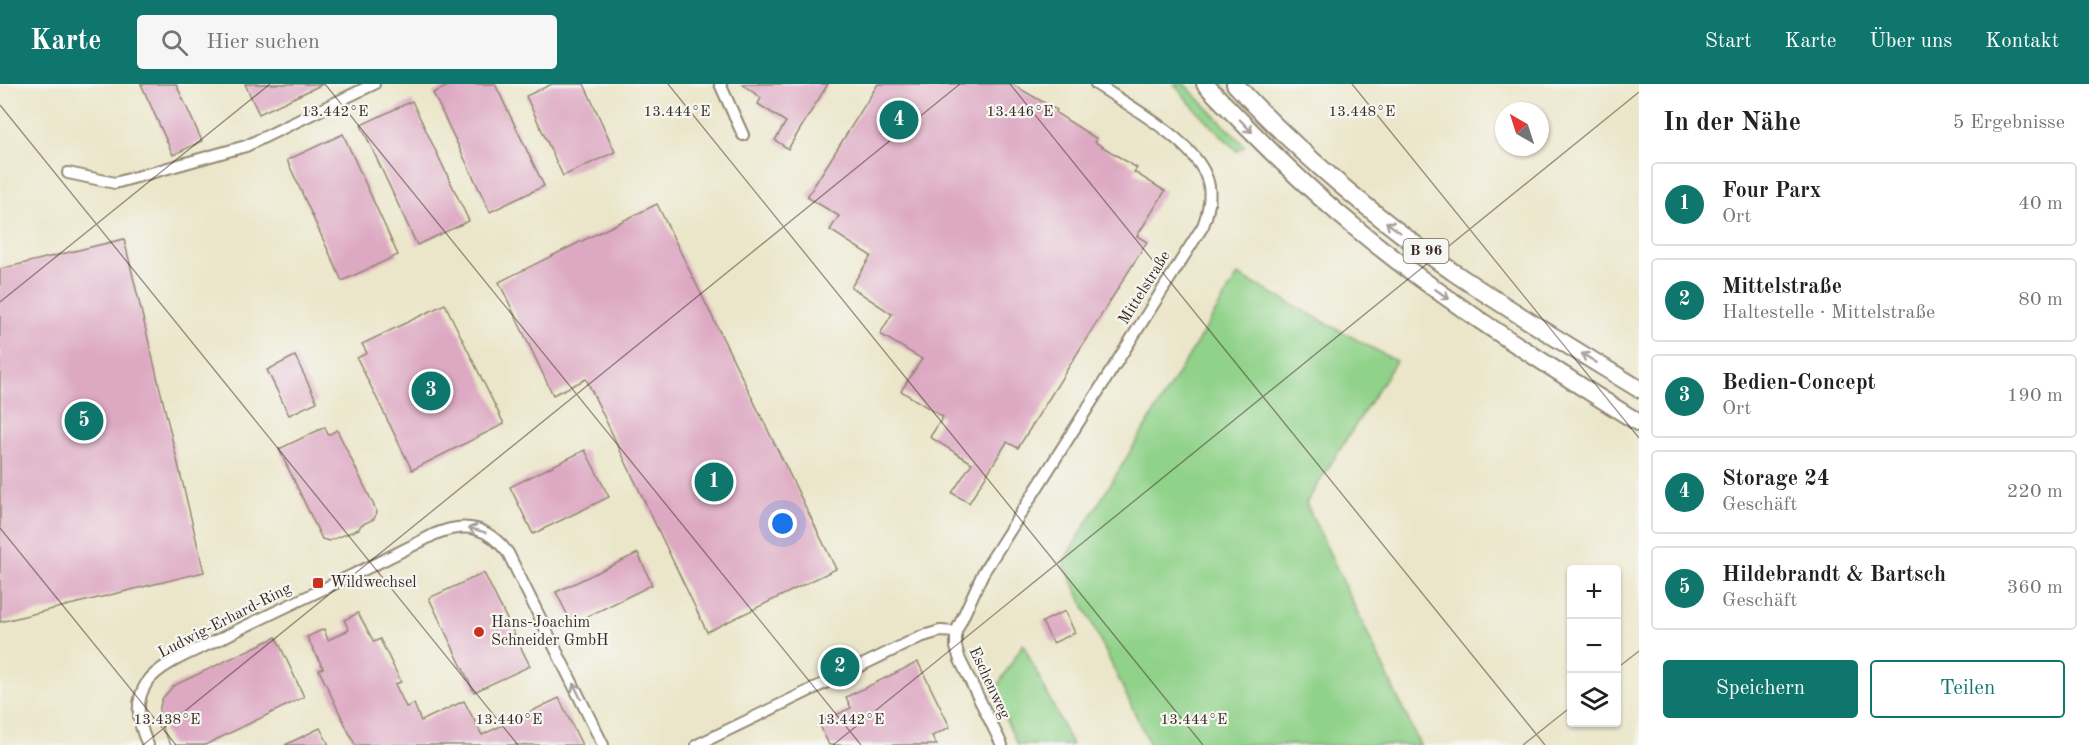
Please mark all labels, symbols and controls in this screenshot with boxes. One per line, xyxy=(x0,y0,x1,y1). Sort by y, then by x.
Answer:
search box xyxy=(137,15,557,69)
icon: search xyxy=(158,26,191,59)
text: Karte xyxy=(30,28,101,56)
text: Hier suchen xyxy=(206,31,320,53)
text: Start xyxy=(1705,31,1752,52)
text: Karte xyxy=(1785,31,1836,52)
text: Über uns xyxy=(1869,31,1952,52)
text: Kontakt xyxy=(1985,31,2059,52)
pin: 4 xyxy=(880,98,918,142)
north arrow xyxy=(1495,102,1549,156)
text: 13.442°E xyxy=(302,105,368,120)
text: 13.444°E xyxy=(644,105,710,120)
text: 13.446°E xyxy=(987,105,1053,120)
text: 13.448°E xyxy=(1329,105,1395,120)
text: In der Nähe xyxy=(1663,110,1801,136)
text: 5 Ergebnisse xyxy=(1953,113,2065,133)
one-way arrow xyxy=(1239,119,1253,134)
text: Four Parx xyxy=(1722,180,1821,202)
text: 1 xyxy=(1679,194,1690,214)
text: 40 m xyxy=(2018,194,2063,214)
text: Ort xyxy=(1722,207,1751,227)
one-way arrow xyxy=(1385,220,1401,233)
road number: B 96 xyxy=(1404,239,1448,263)
street label: Mittelstraße xyxy=(1116,248,1174,328)
text: Mittelstraße xyxy=(1722,276,1842,298)
one-way arrow xyxy=(1433,288,1449,300)
text: 2 xyxy=(1679,290,1690,310)
text: 80 m xyxy=(2018,290,2063,310)
text: Haltestelle · Mittelstraße xyxy=(1722,303,1935,323)
one-way arrow xyxy=(1581,352,1598,365)
pin: 3 xyxy=(412,368,450,414)
text: Bedien-Concept xyxy=(1722,372,1876,394)
text: 3 xyxy=(1679,386,1690,406)
text: 190 m xyxy=(2007,386,2063,406)
pin: 5 xyxy=(64,398,104,444)
text: Ort xyxy=(1722,399,1751,419)
pin: 1 xyxy=(694,460,734,504)
text: Storage 24 xyxy=(1722,468,1830,490)
text: 4 xyxy=(1679,482,1690,502)
text: 220 m xyxy=(2007,482,2063,502)
text: Geschäft xyxy=(1722,495,1797,515)
your location xyxy=(768,509,797,538)
one-way arrow xyxy=(468,524,487,535)
text: Hildebrandt & Bartsch xyxy=(1722,564,1946,586)
map controls xyxy=(1567,565,1621,727)
button: + xyxy=(1567,565,1621,619)
place label: Wildwechsel xyxy=(330,575,417,591)
marker: Wildwechsel xyxy=(311,576,325,590)
text: 5 xyxy=(1679,578,1690,598)
text: 360 m xyxy=(2007,578,2063,598)
street label: Ludwig-Erhard-Ring xyxy=(156,580,294,661)
text: Geschäft xyxy=(1722,591,1797,611)
place label: Hans-Joachim Schneider GmbH xyxy=(491,615,609,649)
button: − xyxy=(1567,619,1621,673)
marker: Hans-Joachim Schneider GmbH xyxy=(472,625,486,639)
pin: 2 xyxy=(820,644,860,690)
street label: Eschenweg xyxy=(965,645,1013,722)
button: Speichern xyxy=(1663,660,1858,718)
button: Teilen xyxy=(1870,660,2065,718)
button: layers xyxy=(1567,673,1621,727)
one-way arrow xyxy=(571,683,583,701)
text: 13.438°E xyxy=(134,713,200,728)
text: 13.440°E xyxy=(476,713,542,728)
text: 13.442°E xyxy=(818,713,884,728)
text: 13.444°E xyxy=(1161,713,1227,728)

